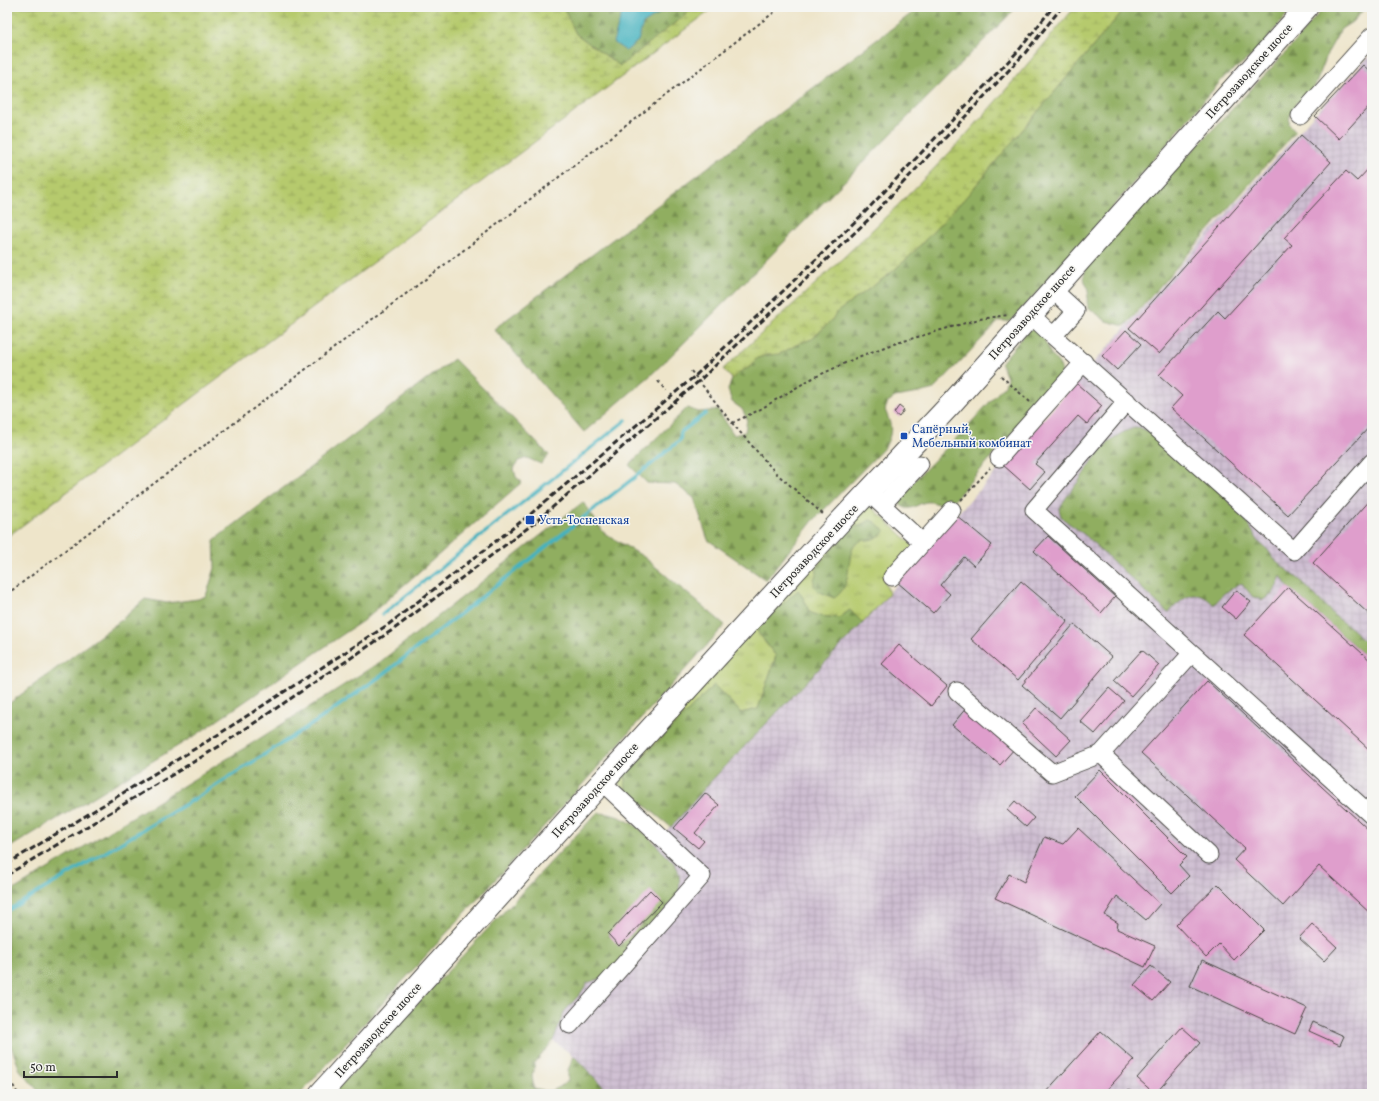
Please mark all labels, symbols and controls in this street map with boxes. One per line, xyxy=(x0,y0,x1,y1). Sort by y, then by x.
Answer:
street label: Петрозаводское шоссе xyxy=(1203,20,1297,123)
street label: Петрозаводское шоссе xyxy=(986,261,1080,364)
place label: Сапёрный, Мебельный комбинат xyxy=(912,422,1032,452)
marker: Сапёрный, Мебельный комбинат xyxy=(899,431,909,441)
street label: Петрозаводское шоссе xyxy=(767,501,863,602)
place label: Усть-Тосненская xyxy=(539,513,629,529)
marker: Усть-Тосненская xyxy=(524,514,536,526)
street label: Петрозаводское шоссе xyxy=(549,739,643,842)
street label: Петрозаводское шоссе xyxy=(332,979,426,1082)
scale bar xyxy=(24,1053,117,1079)
text: 50 m xyxy=(30,1060,56,1076)

